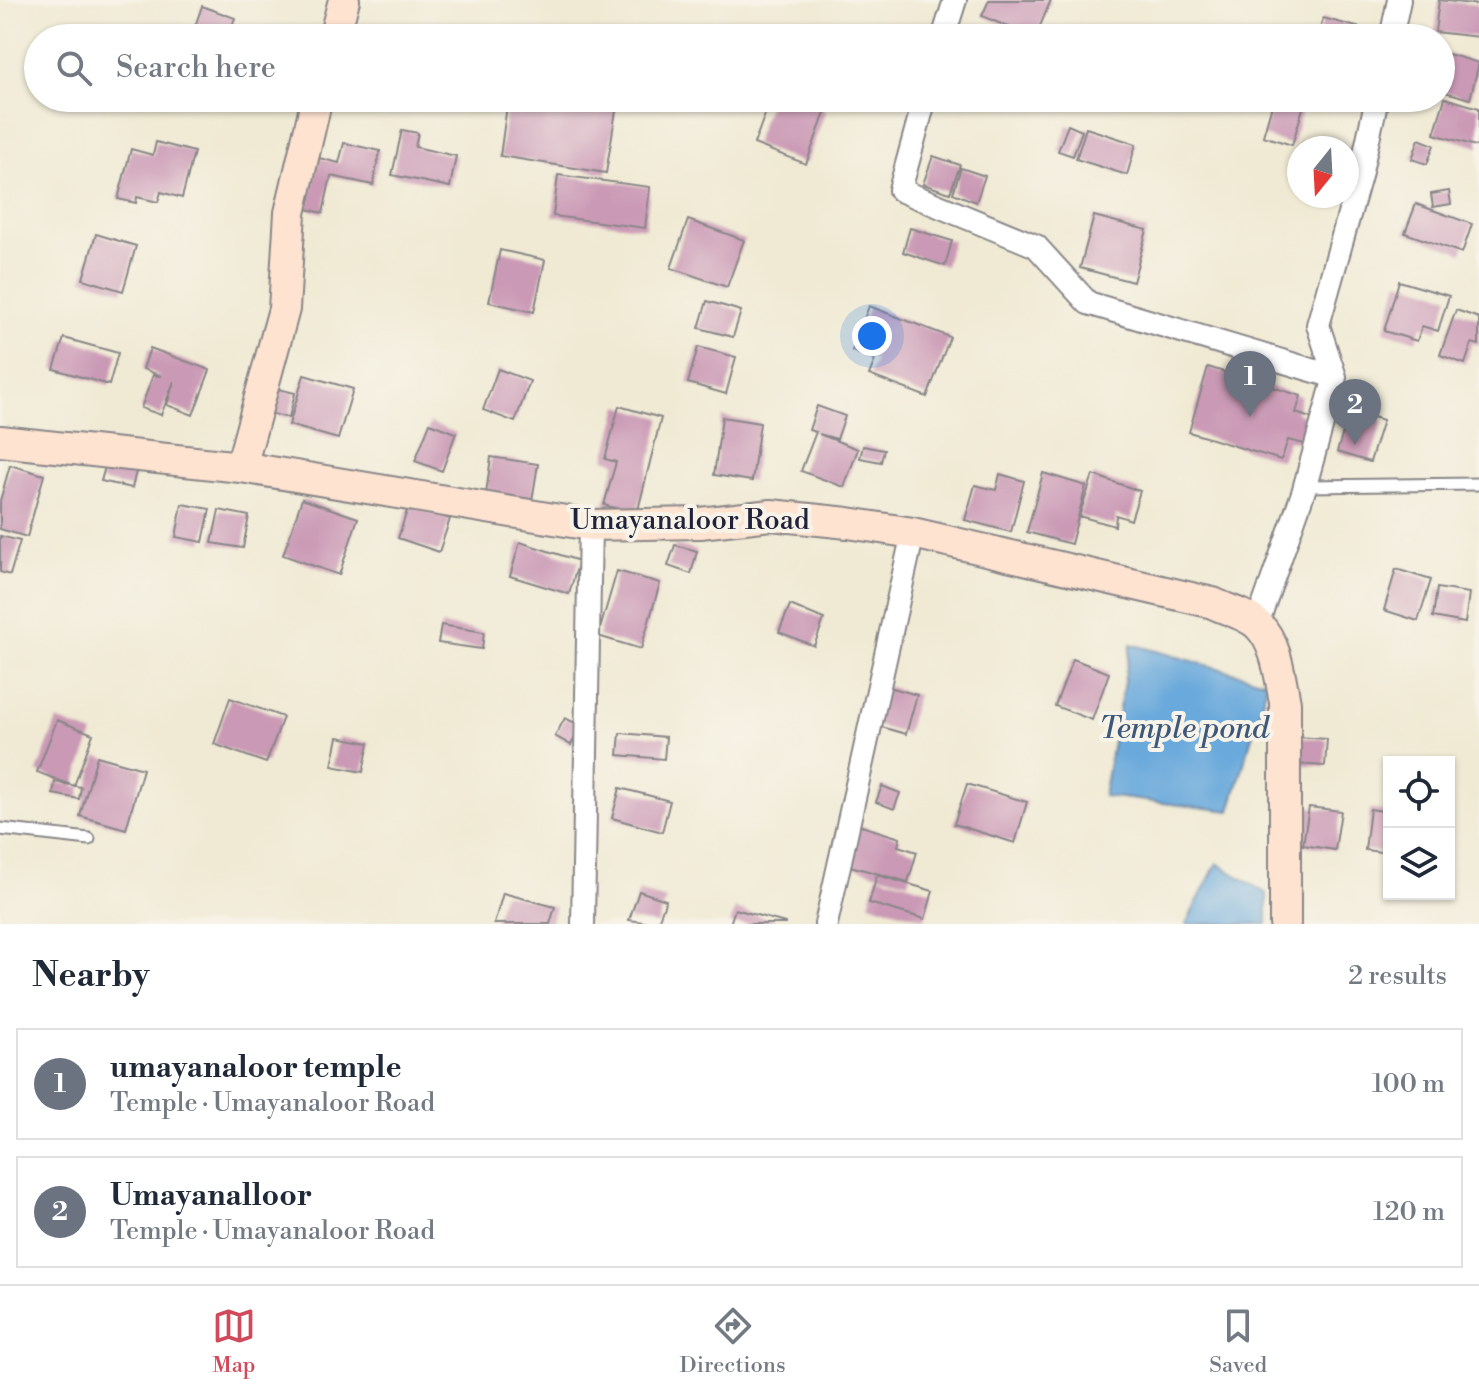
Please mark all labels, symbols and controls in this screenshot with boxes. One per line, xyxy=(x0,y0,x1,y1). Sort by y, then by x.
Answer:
search box xyxy=(24,24,1455,112)
icon: search xyxy=(52,46,96,90)
text: Search here xyxy=(116,49,276,87)
north arrow xyxy=(1287,136,1359,208)
your location xyxy=(852,316,892,356)
pin: 1 xyxy=(1224,351,1276,417)
pin: 2 xyxy=(1329,379,1381,445)
street label: Umayanaloor Road xyxy=(570,503,810,538)
water label: Temple pond xyxy=(1099,710,1270,748)
map controls xyxy=(1383,756,1455,900)
button: locate xyxy=(1383,756,1455,828)
button: layers xyxy=(1383,828,1455,900)
text: Nearby xyxy=(32,955,150,997)
text: 2 results xyxy=(1348,960,1447,992)
text: umayanaloor temple xyxy=(110,1049,402,1087)
text: 1 xyxy=(54,1068,66,1100)
text: 100 m xyxy=(1372,1068,1445,1100)
text: Temple · Umayanaloor Road xyxy=(110,1087,435,1119)
text: Umayanalloor xyxy=(110,1177,312,1215)
text: 2 xyxy=(52,1196,68,1228)
text: 120 m xyxy=(1373,1196,1445,1228)
text: Temple · Umayanaloor Road xyxy=(110,1215,435,1247)
tab: Map xyxy=(212,1304,256,1379)
tab: Directions xyxy=(680,1304,786,1379)
tab: Saved xyxy=(1209,1304,1267,1379)

